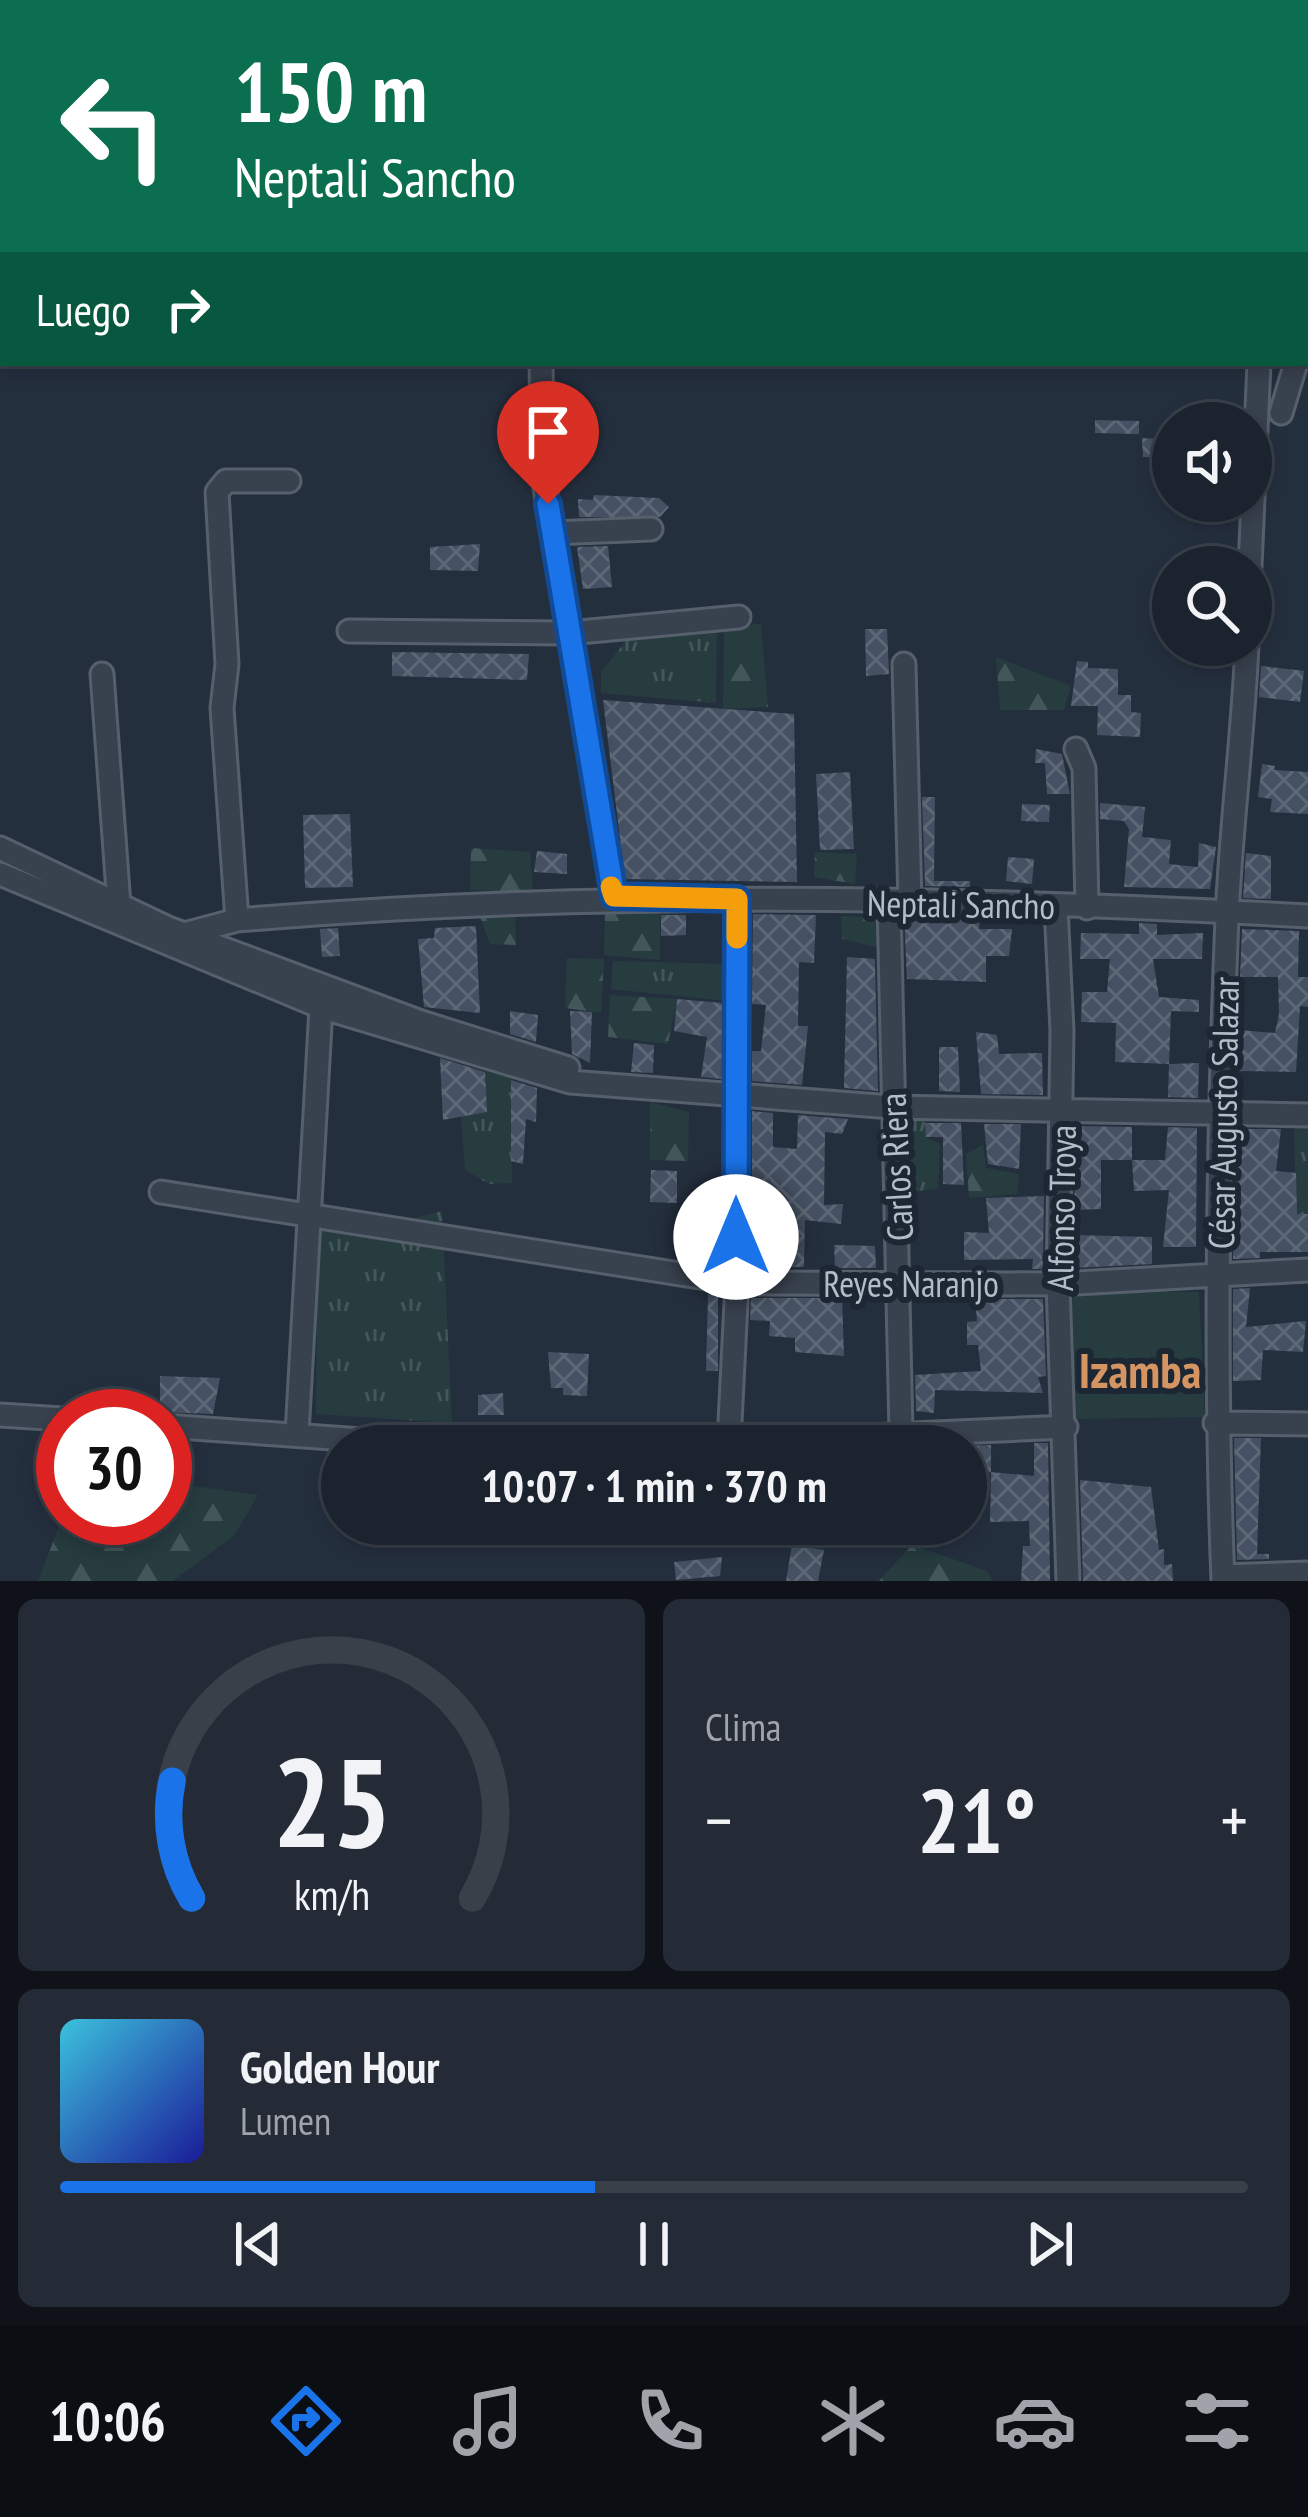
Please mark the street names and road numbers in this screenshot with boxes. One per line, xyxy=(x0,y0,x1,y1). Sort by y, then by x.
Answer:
street label: Neptali Sancho xyxy=(867,879,1055,929)
street label: César Augusto Salazar xyxy=(1197,976,1249,1249)
street label: Carlos Riera xyxy=(869,1092,923,1242)
street label: Alfonso Troya xyxy=(1036,1125,1086,1291)
street label: Reyes Naranjo xyxy=(823,1260,999,1307)

